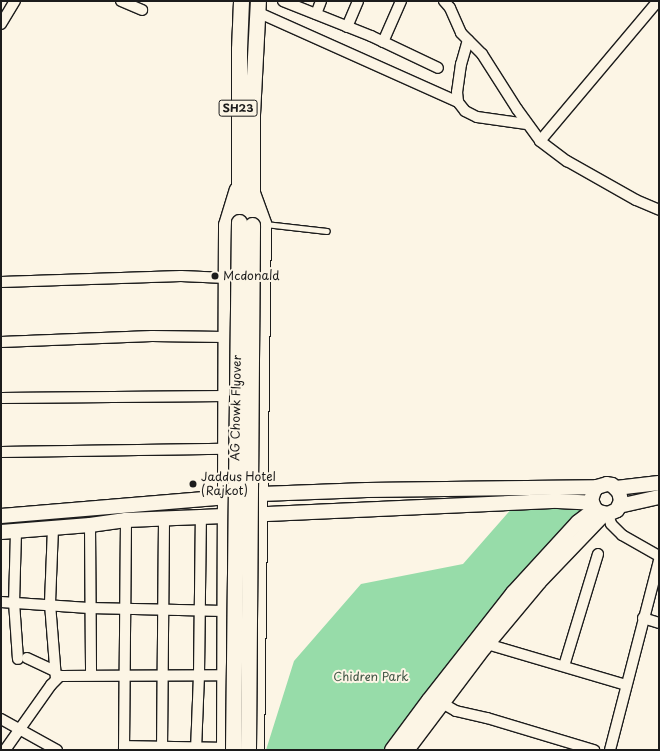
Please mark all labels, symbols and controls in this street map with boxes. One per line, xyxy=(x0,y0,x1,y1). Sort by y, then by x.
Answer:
road number: SH23 xyxy=(218,99,258,117)
place label: Mcdonald xyxy=(223,269,280,283)
marker: Mcdonald xyxy=(210,271,220,281)
street label: AG Chowk Flyover xyxy=(228,354,244,462)
place label: Jaddus Hotel (Rajkot) xyxy=(201,470,276,498)
marker: Jaddus Hotel (Rajkot) xyxy=(188,479,198,489)
park label: Chidren Park xyxy=(333,670,409,684)

